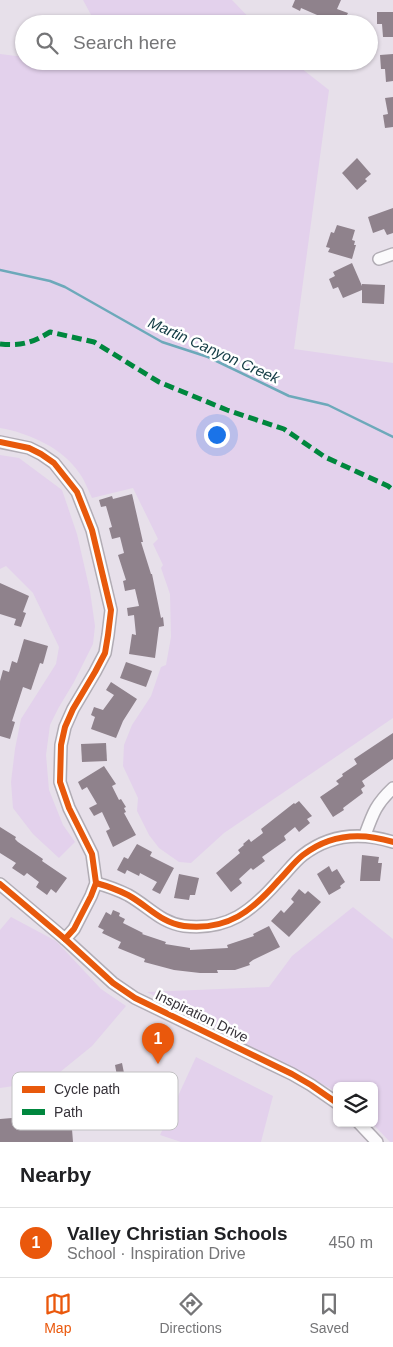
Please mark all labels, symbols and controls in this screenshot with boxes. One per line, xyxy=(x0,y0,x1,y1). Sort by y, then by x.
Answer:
search box xyxy=(15,15,378,70)
icon: search xyxy=(33,29,61,57)
text: Search here xyxy=(73,32,177,53)
water label: Martin Canyon Creek xyxy=(146,313,284,387)
your location xyxy=(204,422,230,448)
street label: Inspiration Drive xyxy=(153,987,251,1045)
pin: 1 xyxy=(142,1023,174,1064)
legend xyxy=(12,1072,178,1130)
text: Cycle path xyxy=(54,1081,120,1097)
map controls xyxy=(333,1082,378,1127)
button: layers xyxy=(333,1082,378,1127)
text: Path xyxy=(54,1104,83,1120)
text: Nearby xyxy=(20,1163,91,1186)
text: Valley Christian Schools xyxy=(67,1223,288,1244)
text: 1 xyxy=(32,1234,40,1251)
text: 450 m xyxy=(329,1234,373,1251)
text: School · Inspiration Drive xyxy=(67,1245,246,1262)
tab: Map xyxy=(44,1290,72,1336)
tab: Directions xyxy=(160,1290,222,1336)
tab: Saved xyxy=(309,1290,349,1336)

